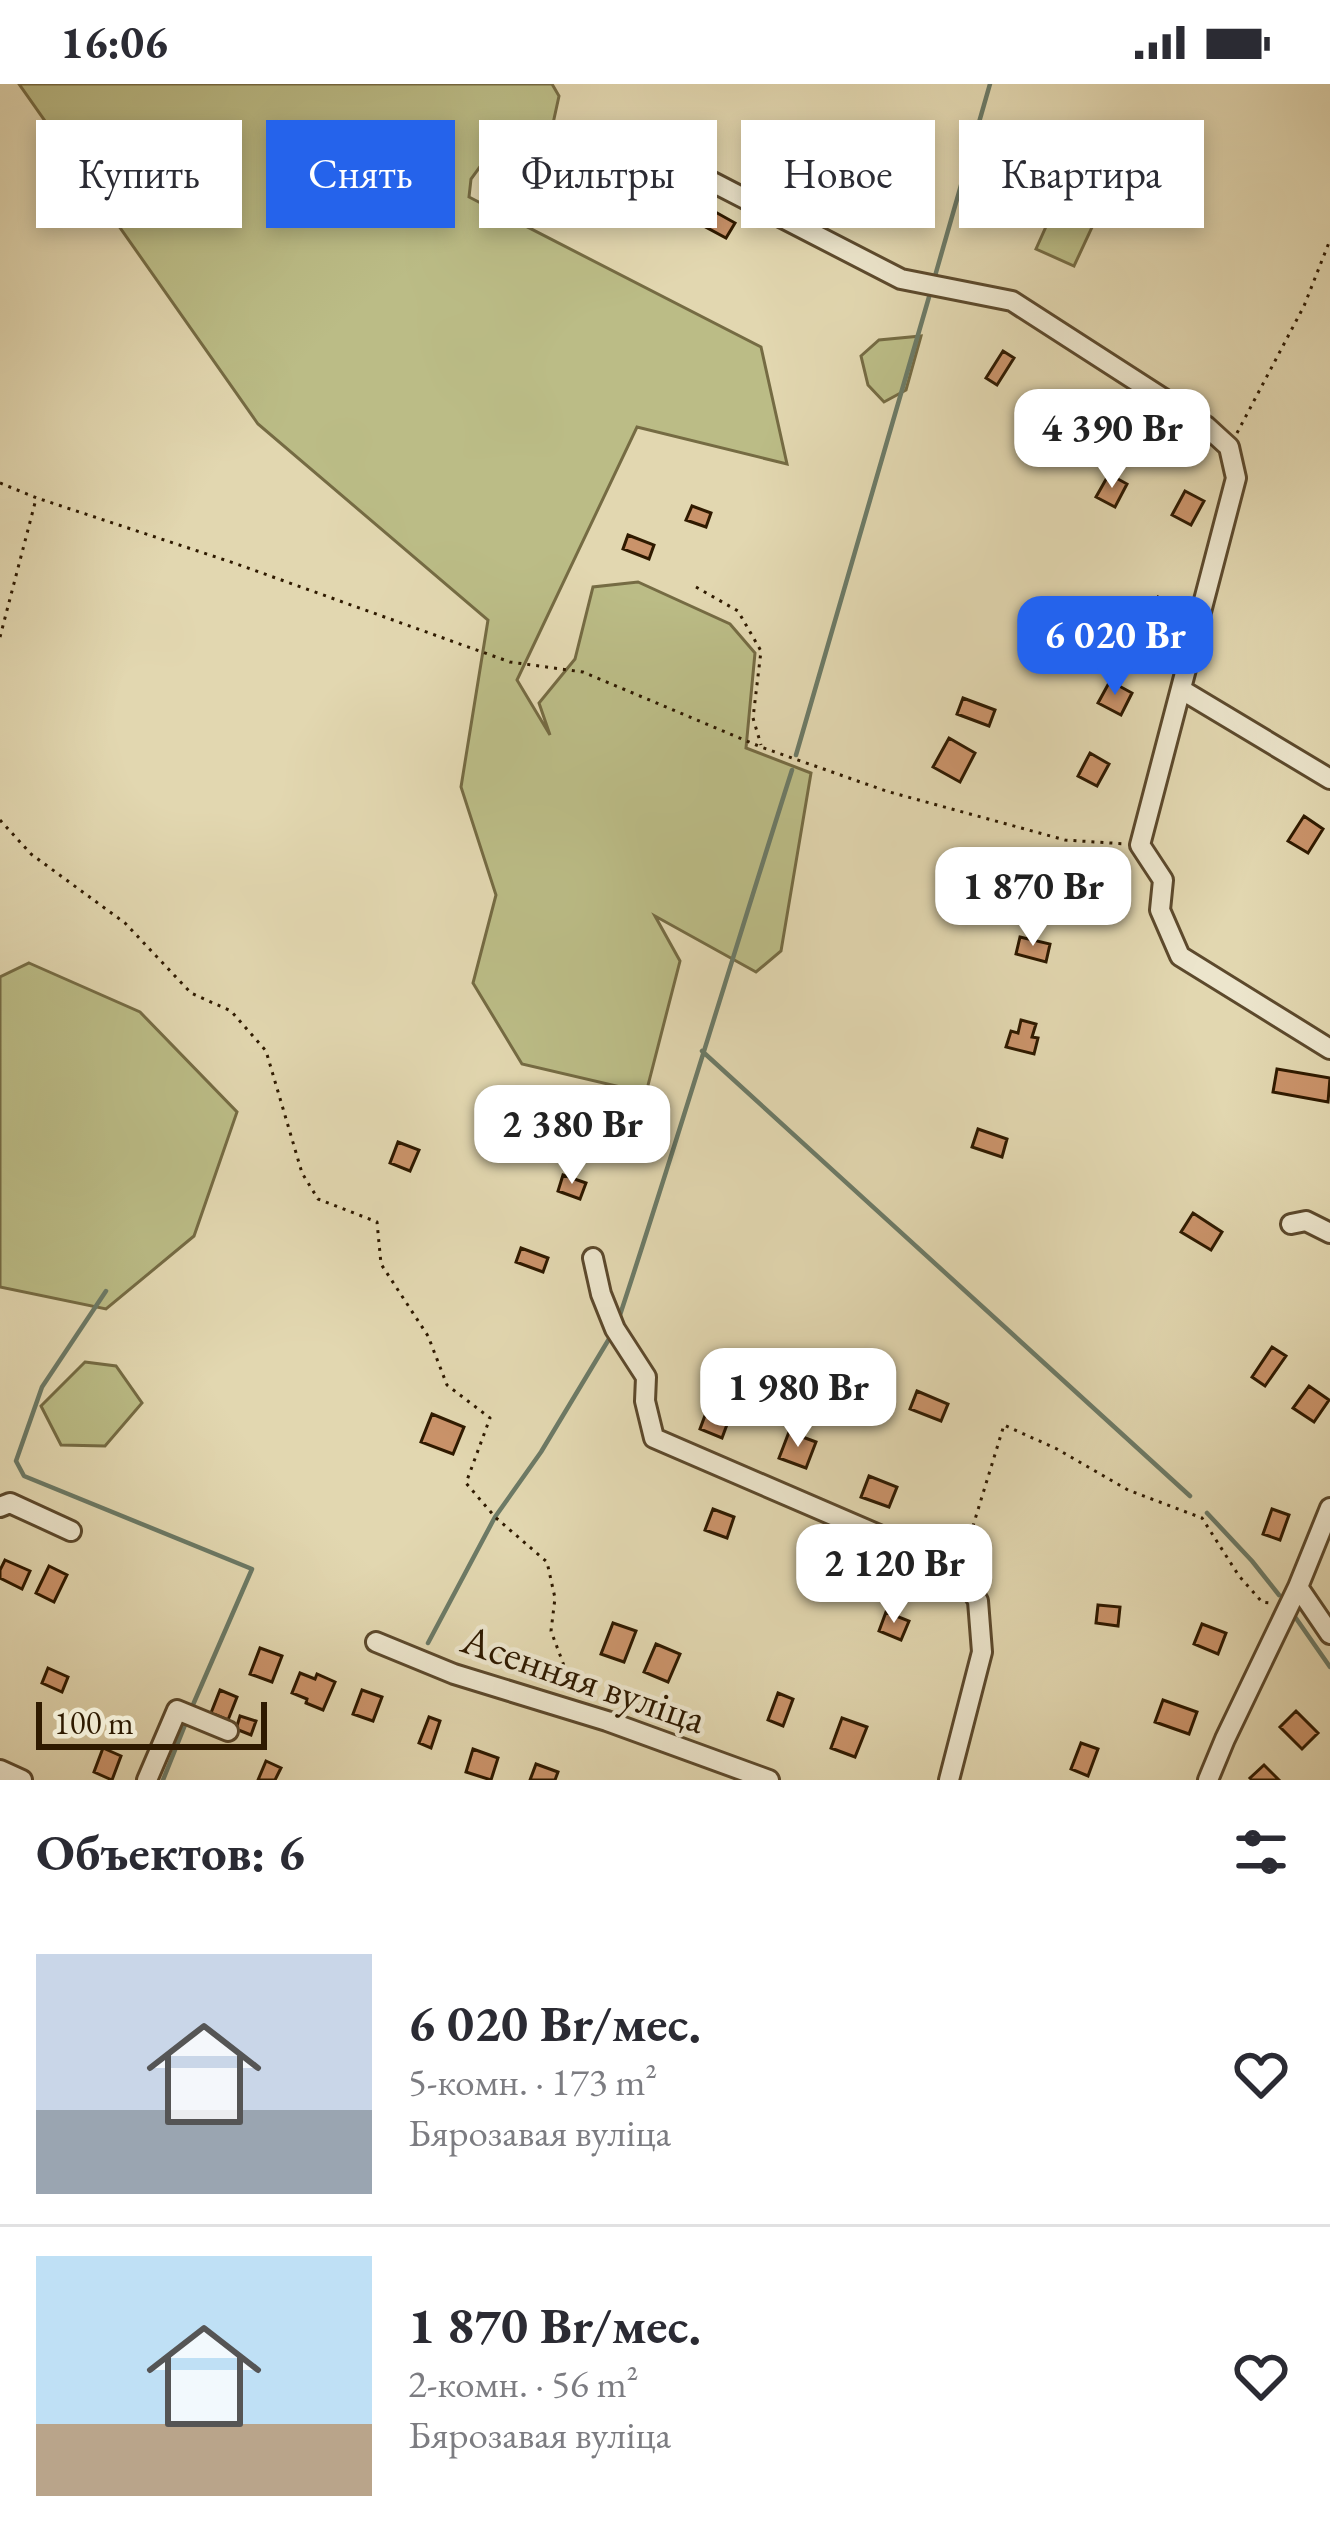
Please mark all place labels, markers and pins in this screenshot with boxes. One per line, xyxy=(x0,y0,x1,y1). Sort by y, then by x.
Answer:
pin: 4 390 Br xyxy=(988,389,1236,491)
pin: 6 020 Br xyxy=(991,596,1239,698)
pin: 1 870 Br xyxy=(909,847,1157,949)
pin: 2 380 Br xyxy=(448,1085,696,1187)
pin: 1 980 Br xyxy=(674,1348,922,1450)
pin: 2 120 Br xyxy=(770,1524,1018,1626)

